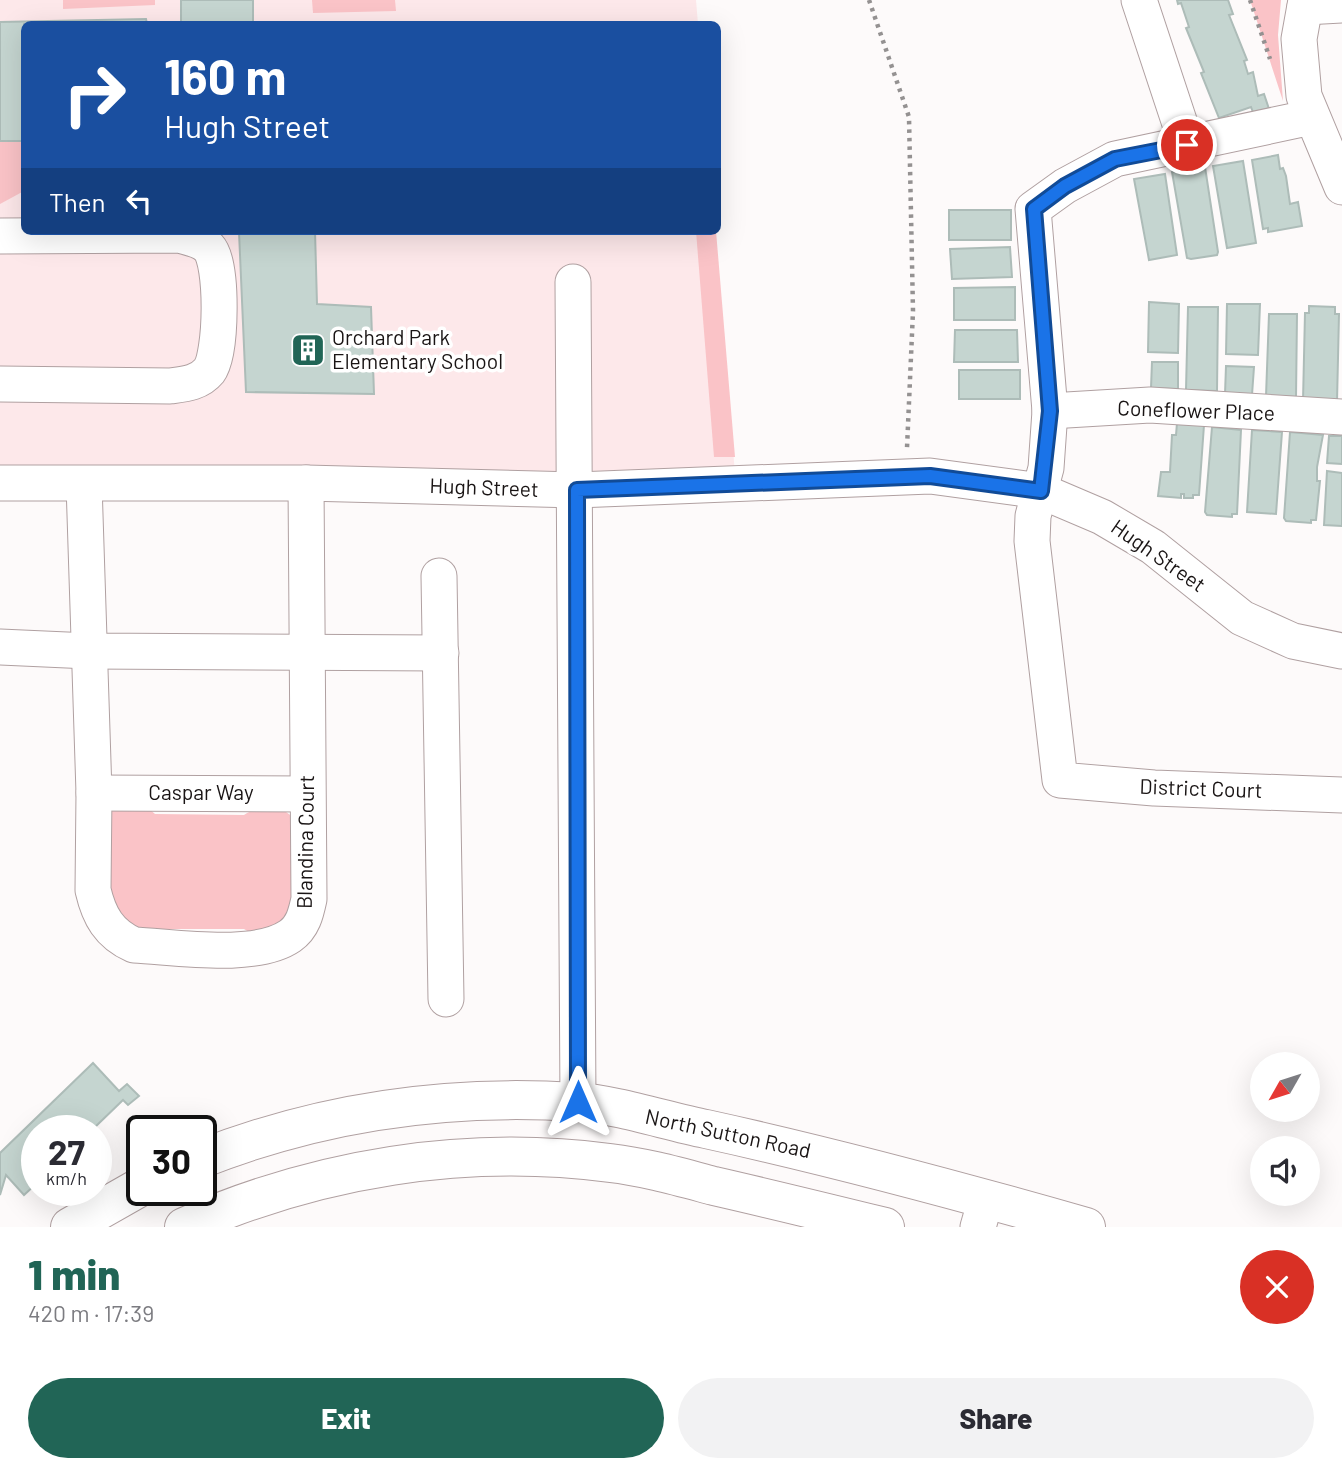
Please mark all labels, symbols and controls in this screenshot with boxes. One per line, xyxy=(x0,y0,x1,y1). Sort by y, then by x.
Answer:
text: 160 m xyxy=(164,46,286,105)
icon: right xyxy=(49,49,140,140)
text: Hugh Street xyxy=(164,106,330,144)
pin xyxy=(1157,115,1217,175)
icon: arrive xyxy=(1168,126,1206,164)
icon: left xyxy=(120,182,158,220)
text: Then xyxy=(49,186,106,217)
place label: Orchard Park Elementary School xyxy=(332,324,503,373)
building icon: Orchard Park Elementary School xyxy=(289,331,327,369)
street label: Coneflower Place xyxy=(1117,394,1275,425)
street label: Hugh Street xyxy=(429,472,539,501)
street label: Hugh Street xyxy=(1107,513,1211,596)
street label: District Court xyxy=(1139,773,1263,802)
street label: Blandina Court xyxy=(291,775,318,909)
street label: Caspar Way xyxy=(148,779,254,804)
north arrow xyxy=(1250,1052,1320,1122)
map controls xyxy=(1250,1052,1320,1206)
position arrow xyxy=(541,1065,615,1139)
street label: North Sutton Road xyxy=(643,1103,813,1162)
speed limit sign: 30 xyxy=(126,1115,217,1206)
text: 27 xyxy=(48,1130,85,1172)
button: sound xyxy=(1250,1136,1320,1206)
text: km/h xyxy=(46,1167,87,1189)
text: 1 min xyxy=(28,1248,120,1298)
button: close xyxy=(1240,1250,1314,1324)
text: 420 m · 17:39 xyxy=(28,1299,154,1327)
button: Exit xyxy=(28,1378,664,1458)
button: Share xyxy=(678,1378,1314,1458)

